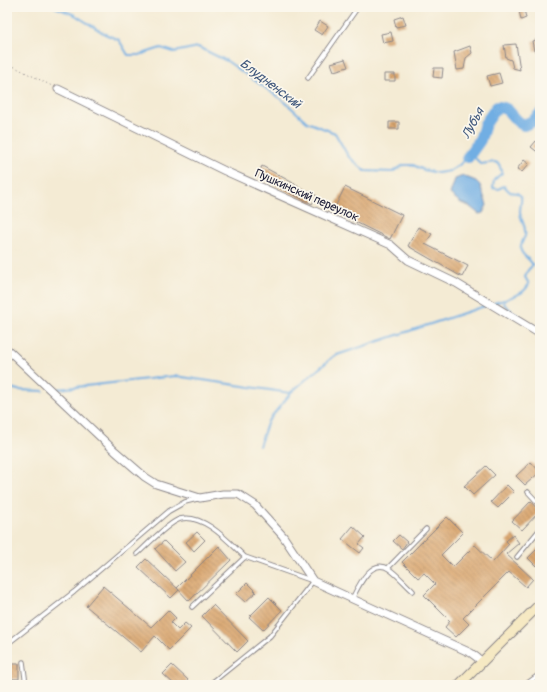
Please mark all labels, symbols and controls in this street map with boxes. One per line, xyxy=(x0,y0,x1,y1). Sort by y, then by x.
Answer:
water label: Блудненский xyxy=(237,56,306,113)
water label: Лубья xyxy=(458,104,489,142)
street label: Пушкинский переулок xyxy=(253,166,361,225)

